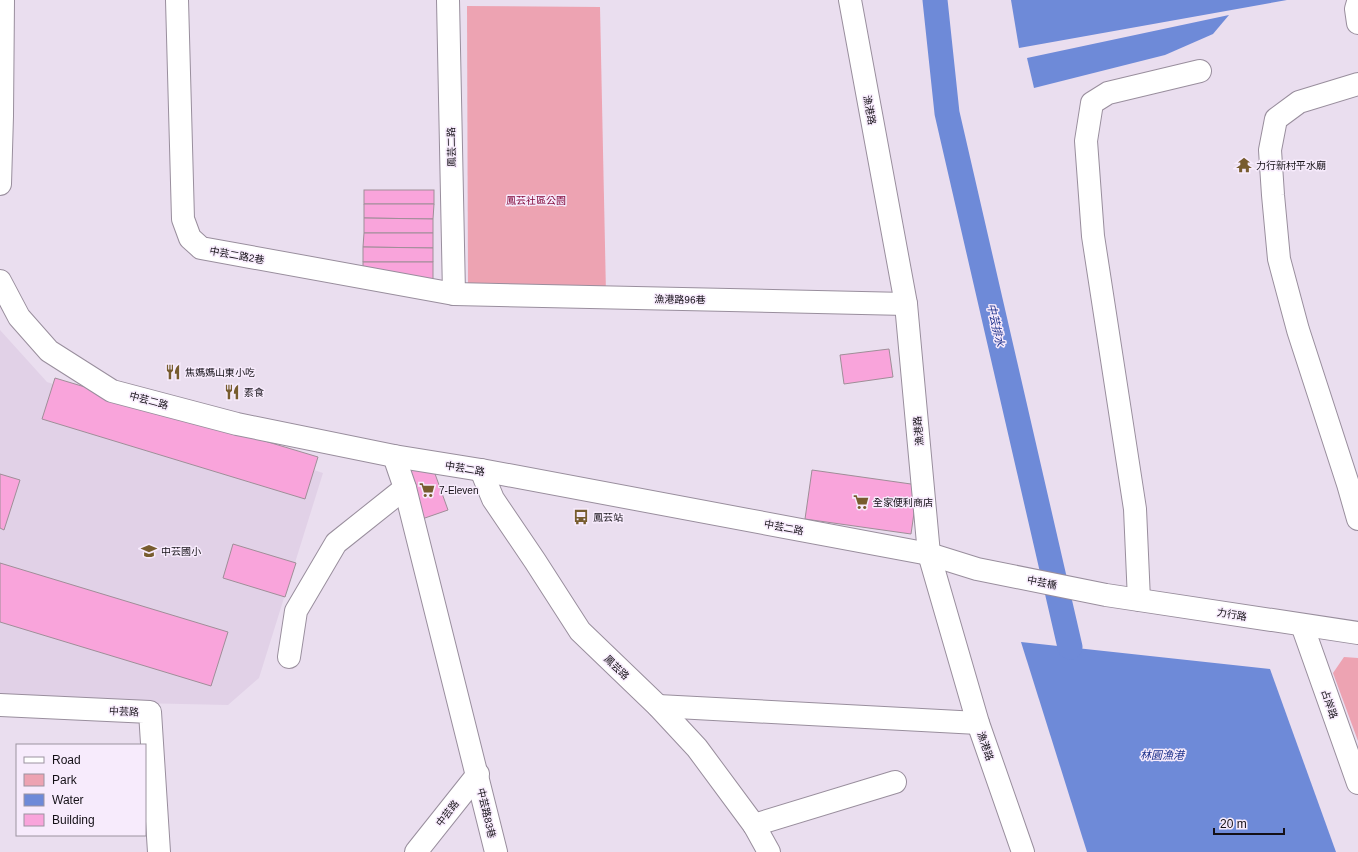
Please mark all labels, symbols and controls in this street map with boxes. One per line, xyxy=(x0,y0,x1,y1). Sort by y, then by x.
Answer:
street label: 漁港路 xyxy=(861,94,878,126)
street label: 鳳芸二路 xyxy=(446,127,457,167)
temple icon: 力行新村平水廟 xyxy=(1235,156,1253,174)
place label: 力行新村平水廟 xyxy=(1256,160,1326,171)
park label: 鳳芸社區公園 xyxy=(506,195,566,206)
street label: 中芸二路2巷 xyxy=(209,245,265,266)
street label: 漁港路96巷 xyxy=(654,294,706,305)
water label: 中芸排水 xyxy=(985,302,1007,349)
restaurant icon: 焦媽媽山東小吃 xyxy=(164,363,182,381)
place label: 焦媽媽山東小吃 xyxy=(185,367,255,378)
restaurant icon: 素食 xyxy=(223,383,241,401)
place label: 素食 xyxy=(244,387,264,398)
street label: 中芸二路 xyxy=(128,390,170,411)
street label: 漁港路 xyxy=(912,416,925,446)
street label: 中芸二路 xyxy=(444,460,486,477)
supermarket icon: 7-Eleven xyxy=(418,481,436,499)
place label: 7-Eleven xyxy=(439,485,478,496)
supermarket icon: 全家便利商店 xyxy=(852,493,870,511)
place label: 全家便利商店 xyxy=(873,497,933,508)
bus stop icon: 鳳芸站 xyxy=(572,508,590,526)
place label: 鳳芸站 xyxy=(593,512,623,523)
street label: 中芸二路 xyxy=(763,518,805,537)
school or university icon: 中芸國小 xyxy=(140,542,158,560)
place label: 中芸國小 xyxy=(161,546,201,557)
street label: 中芸橋 xyxy=(1026,574,1058,591)
street label: 力行路 xyxy=(1216,607,1248,622)
street label: 鳳芸路 xyxy=(602,653,631,682)
street label: 占岸路 xyxy=(1319,688,1340,720)
street label: 中芸路 xyxy=(109,705,139,718)
street label: 漁港路 xyxy=(975,730,996,762)
legend xyxy=(16,744,146,836)
water label: 林園漁港 xyxy=(1140,749,1186,761)
text: Road xyxy=(52,753,81,767)
text: Park xyxy=(52,773,78,787)
street label: 中芸路83巷 xyxy=(475,787,498,839)
text: Water xyxy=(52,793,84,807)
street label: 中芸路 xyxy=(434,798,461,829)
scale bar xyxy=(1214,810,1284,836)
text: Building xyxy=(52,813,95,827)
text: 20 m xyxy=(1220,817,1247,831)

